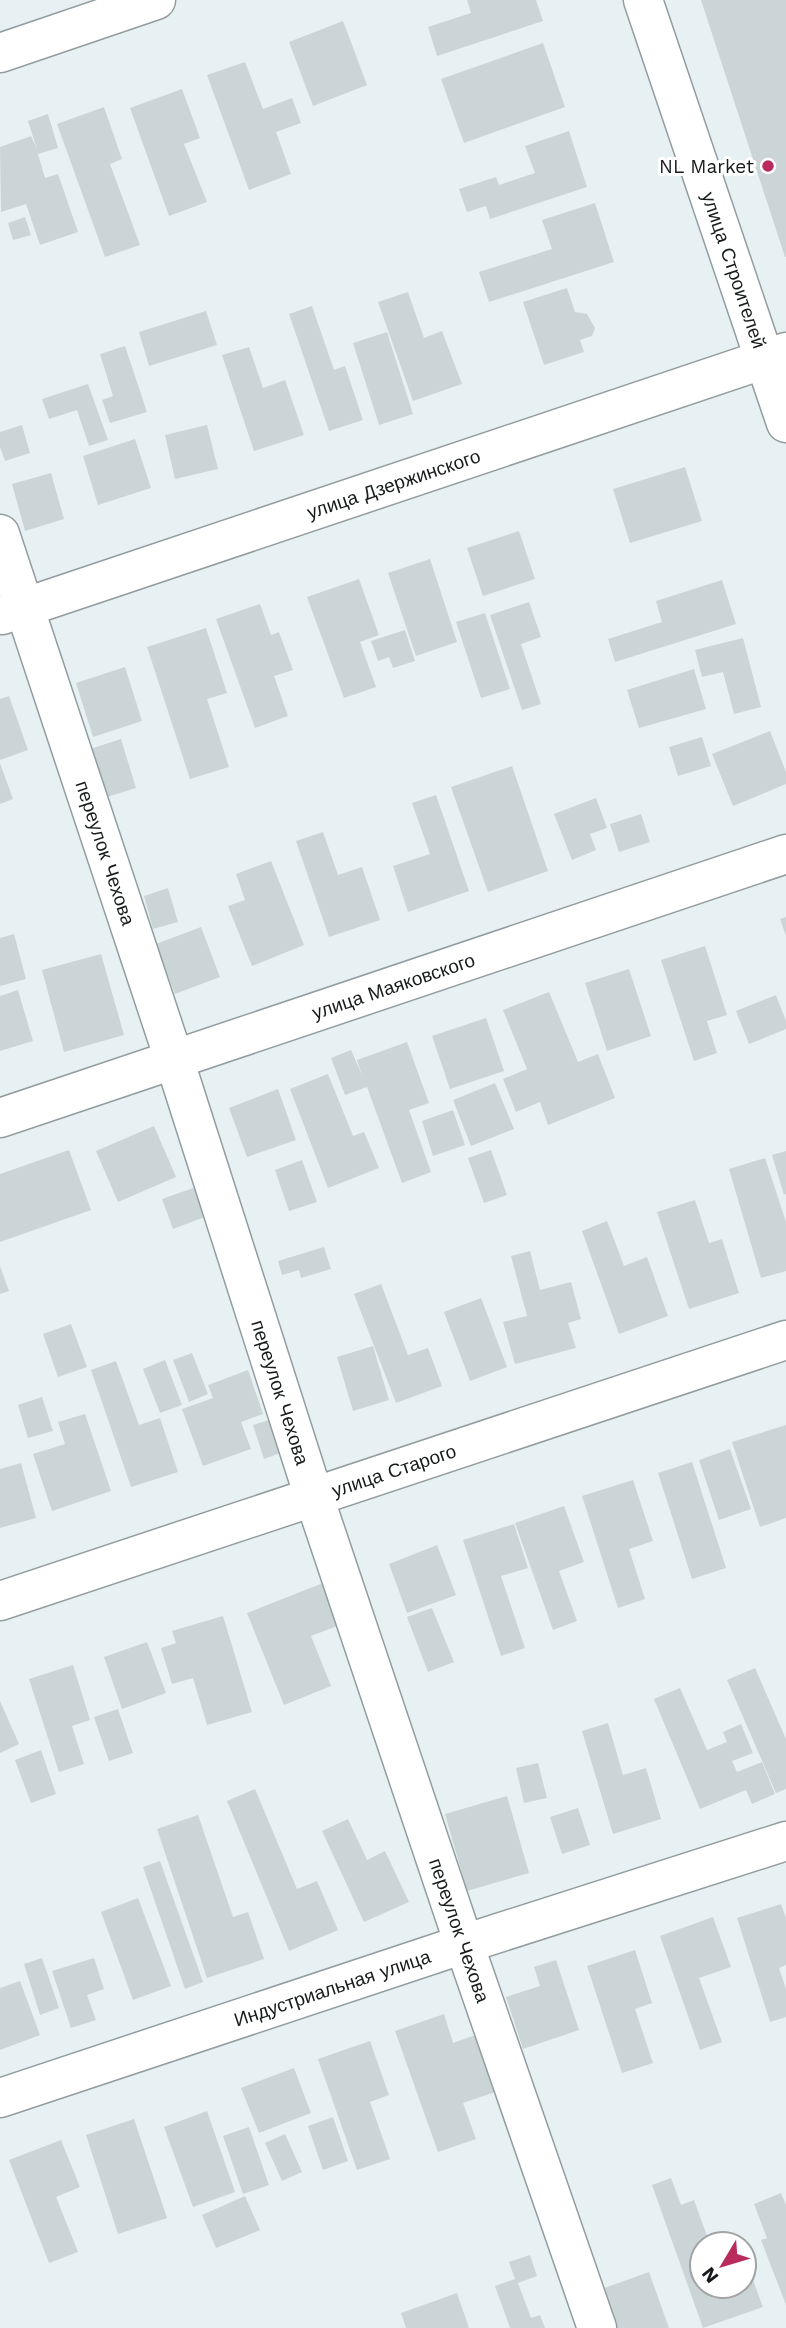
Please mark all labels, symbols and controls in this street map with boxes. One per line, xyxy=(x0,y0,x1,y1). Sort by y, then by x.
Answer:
place label: NL Market xyxy=(659,155,754,178)
marker: NL Market xyxy=(760,158,776,174)
street label: улица Строителей xyxy=(697,189,771,351)
street label: улица Дзержинского xyxy=(304,444,483,523)
street label: переулок Чехова xyxy=(71,778,140,929)
street label: улица Маяковского xyxy=(309,948,478,1024)
street label: переулок Чехова xyxy=(247,1317,315,1468)
street label: улица Старого xyxy=(329,1439,459,1502)
street label: переулок Чехова xyxy=(425,1855,495,2006)
street label: Индустриальная улица xyxy=(231,1944,434,2031)
north arrow xyxy=(688,2230,758,2300)
text: N xyxy=(697,2263,723,2288)

